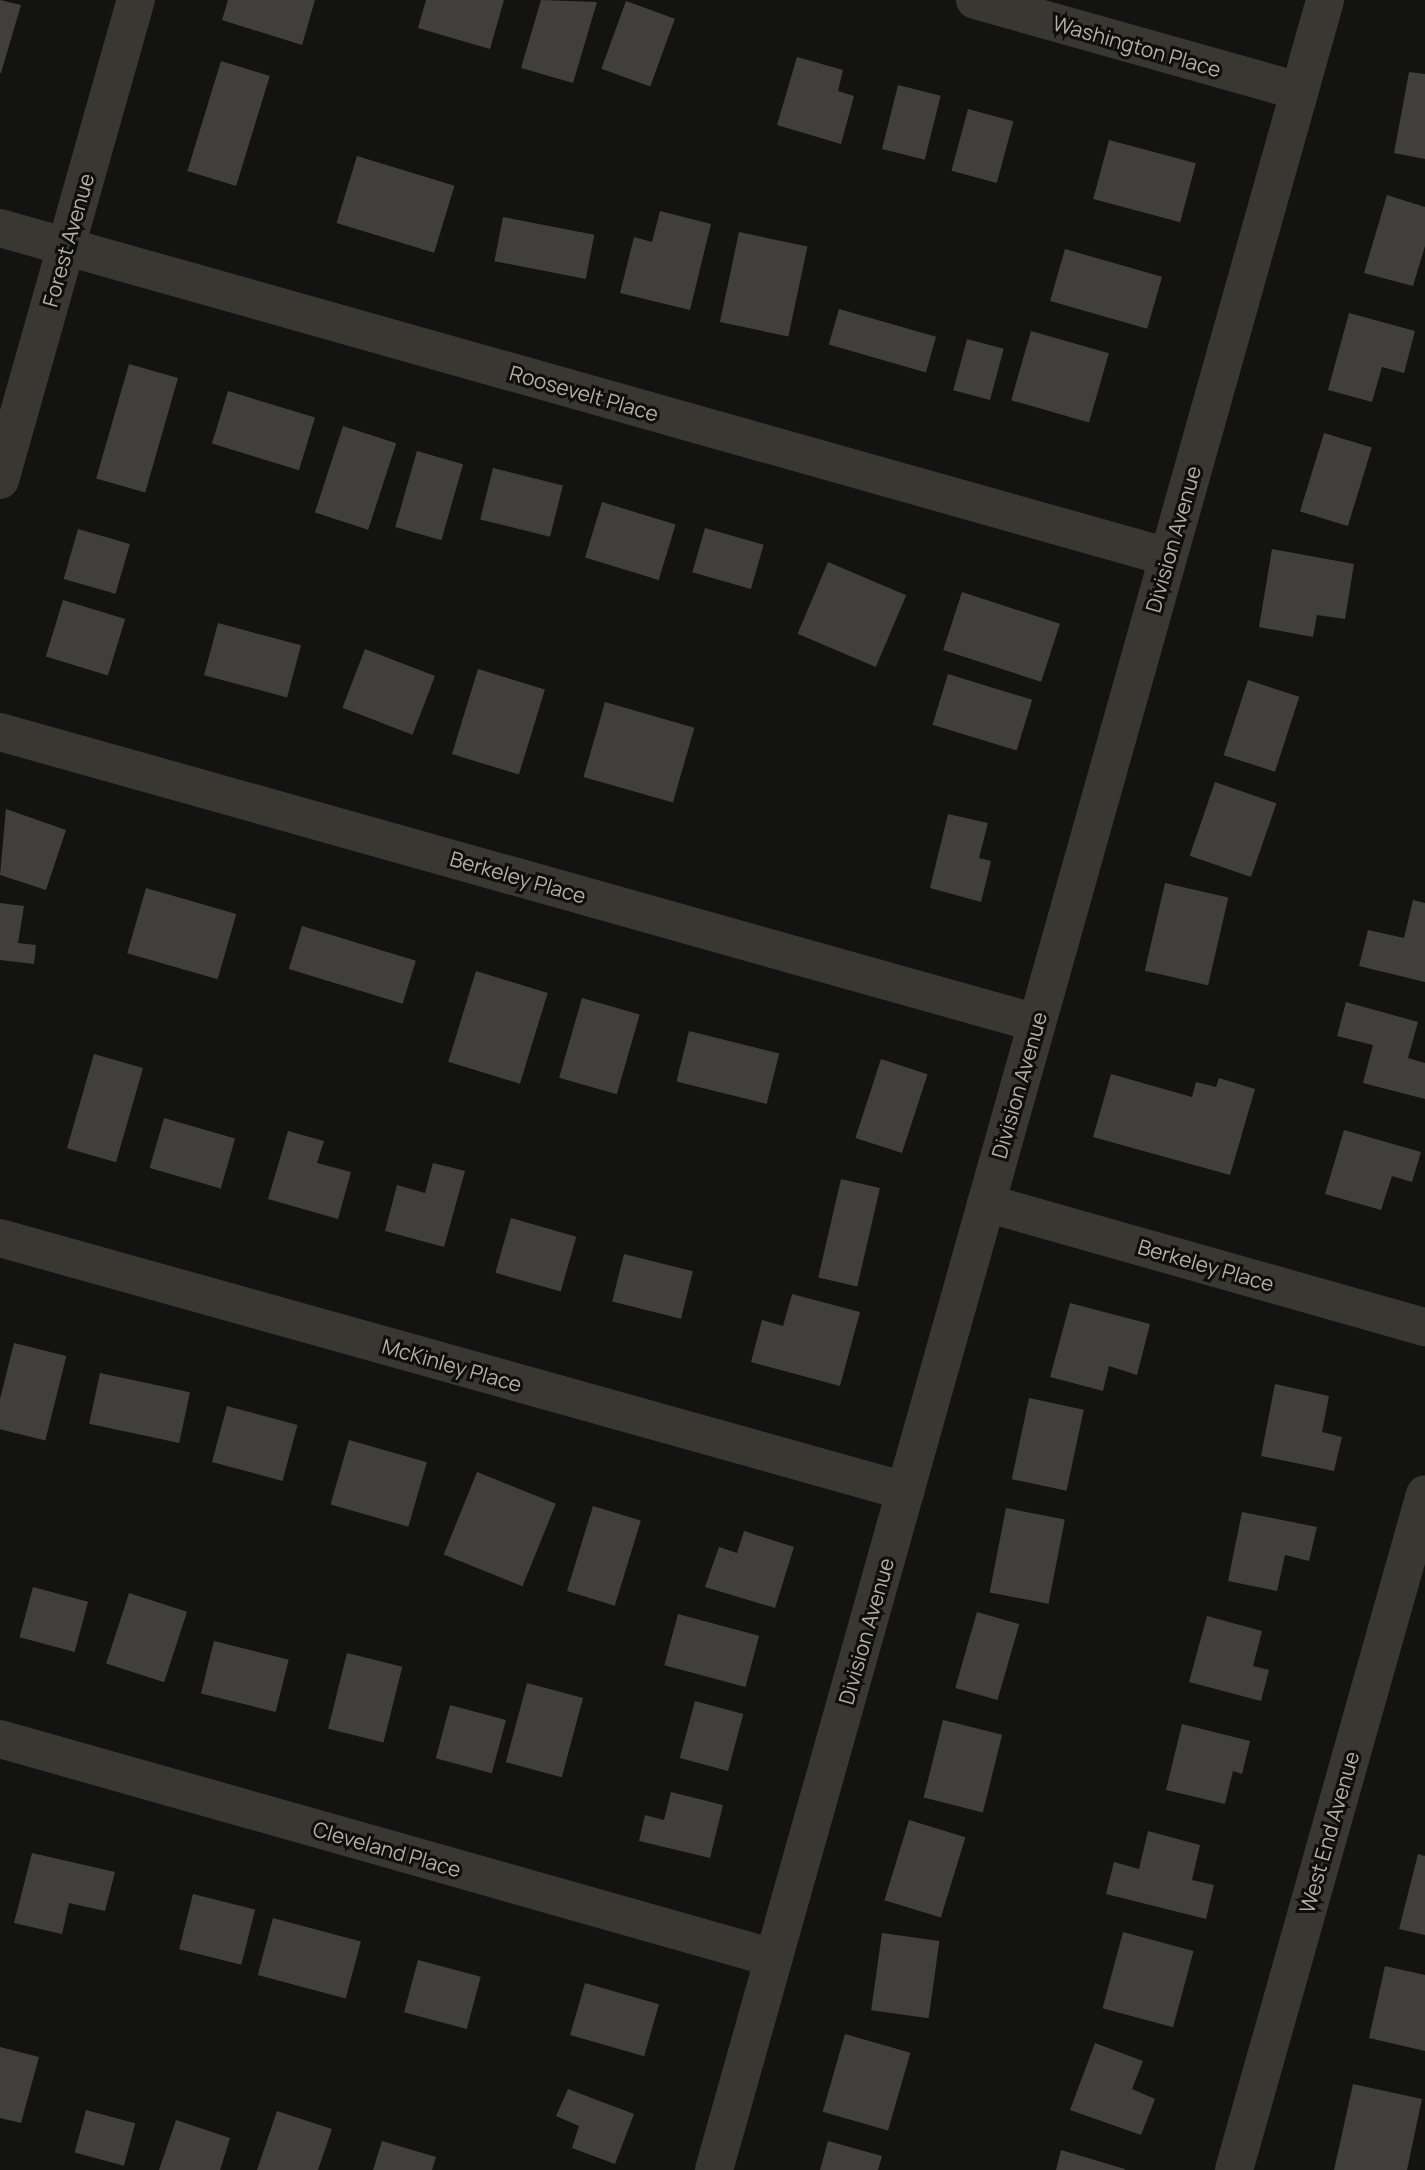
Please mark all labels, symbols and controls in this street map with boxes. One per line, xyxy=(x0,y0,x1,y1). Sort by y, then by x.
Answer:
street label: Washington Place xyxy=(1050,10,1224,82)
street label: Forest Avenue xyxy=(37,170,99,310)
street label: Roosevelt Place xyxy=(507,360,661,426)
street label: Division Avenue xyxy=(1140,463,1206,615)
street label: Berkeley Place xyxy=(447,846,589,908)
street label: Division Avenue xyxy=(986,1009,1052,1161)
street label: Berkeley Place xyxy=(1135,1234,1277,1296)
street label: McKinley Place xyxy=(379,1333,525,1397)
street label: Division Avenue xyxy=(833,1555,899,1707)
street label: West End Avenue xyxy=(1294,1748,1364,1916)
street label: Cleveland Place xyxy=(310,1816,464,1882)

